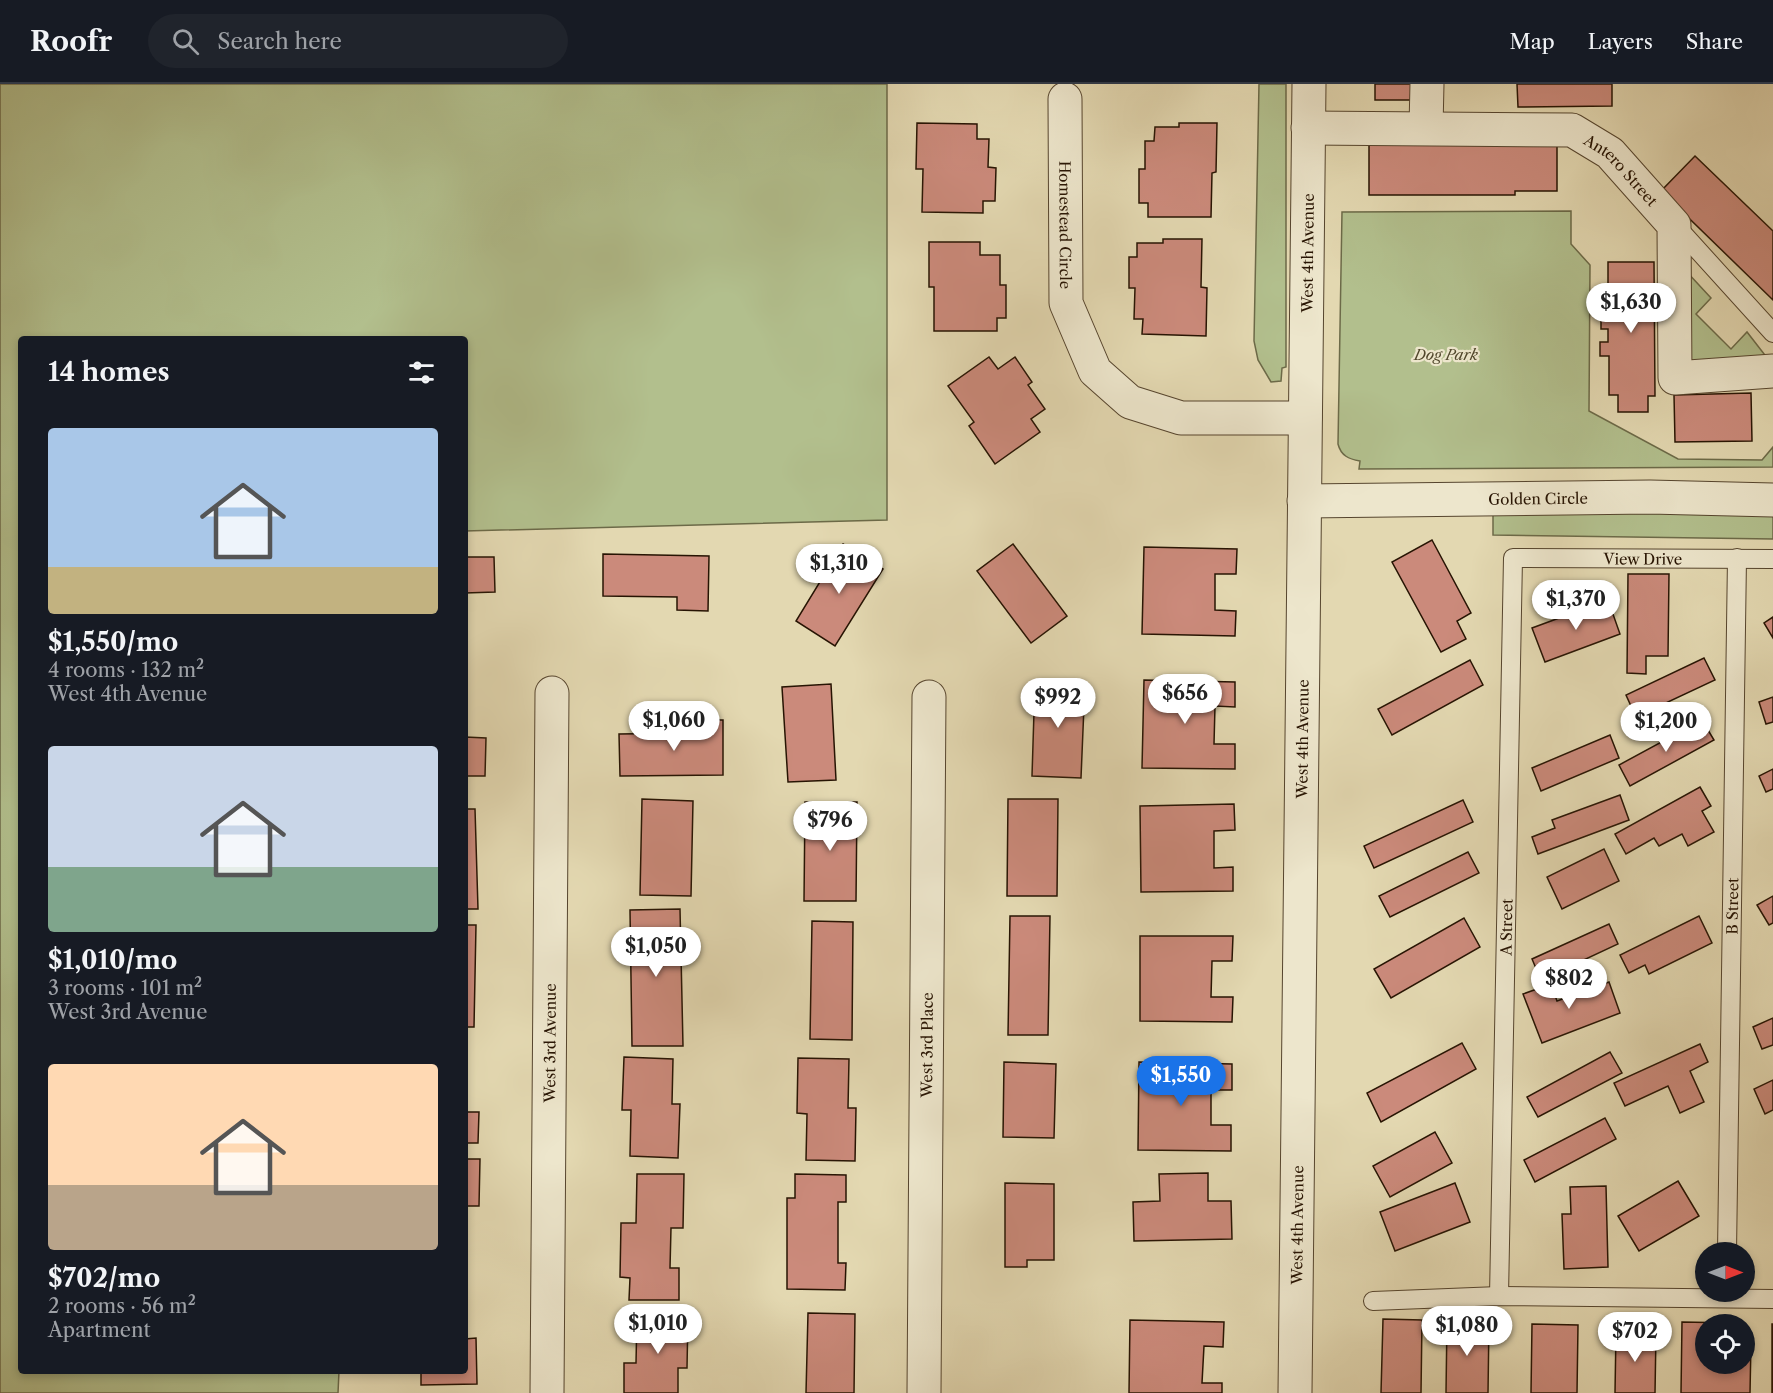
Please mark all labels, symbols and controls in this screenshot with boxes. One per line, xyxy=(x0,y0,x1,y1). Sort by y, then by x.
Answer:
search box xyxy=(148,14,568,68)
text: Roofr xyxy=(30,24,112,58)
icon: search xyxy=(169,25,202,58)
text: Search here xyxy=(217,28,342,55)
text: Map xyxy=(1510,29,1555,54)
text: Layers xyxy=(1588,29,1653,54)
text: Share xyxy=(1686,29,1743,54)
street label: Antero Street xyxy=(1580,130,1662,210)
street label: Homestead Circle xyxy=(1056,161,1075,289)
street label: West 4th Avenue xyxy=(1297,193,1317,314)
pin: $1,630 xyxy=(1582,283,1680,334)
text: $1,630 xyxy=(1600,290,1662,314)
park label: Dog Park xyxy=(1413,345,1478,364)
text: 14 homes xyxy=(48,356,170,388)
icon: filters xyxy=(405,356,438,389)
icon: home xyxy=(189,467,297,575)
street label: Golden Circle xyxy=(1488,488,1588,508)
pin: $1,310 xyxy=(790,544,888,595)
street label: View Drive xyxy=(1603,549,1682,568)
text: $1,310 xyxy=(810,551,868,575)
pin: $1,370 xyxy=(1527,580,1625,631)
text: $1,370 xyxy=(1546,587,1606,611)
text: $1,550/mo xyxy=(48,626,178,658)
text: 4 rooms · 132 m² xyxy=(48,658,204,682)
pin: $656 xyxy=(1149,674,1221,725)
pin: $992 xyxy=(1022,678,1094,729)
street label: West 4th Avenue xyxy=(1292,679,1312,800)
text: $656 xyxy=(1162,681,1208,705)
text: West 4th Avenue xyxy=(48,682,207,706)
text: $992 xyxy=(1035,685,1081,709)
pin: $1,060 xyxy=(625,701,723,752)
pin: $1,200 xyxy=(1617,702,1715,753)
text: $1,060 xyxy=(643,708,705,732)
text: $1,200 xyxy=(1635,709,1697,733)
icon: home xyxy=(189,785,297,893)
pin: $796 xyxy=(794,801,866,852)
text: $796 xyxy=(807,808,853,832)
street label: B Street xyxy=(1722,877,1742,935)
street label: A Street xyxy=(1496,898,1516,957)
pin: $1,050 xyxy=(607,927,705,978)
text: $1,050 xyxy=(625,934,687,958)
text: $1,010/mo xyxy=(48,944,177,976)
pin: $802 xyxy=(1533,959,1605,1010)
text: $802 xyxy=(1545,966,1593,990)
text: 3 rooms · 101 m² xyxy=(48,976,202,1000)
street label: West 3rd Avenue xyxy=(540,983,559,1104)
street label: West 3rd Place xyxy=(917,992,936,1099)
text: West 3rd Avenue xyxy=(48,1000,207,1024)
pin: $1,550 xyxy=(1132,1056,1230,1107)
text: $1,550 xyxy=(1151,1063,1211,1087)
icon: home xyxy=(189,1103,297,1211)
street label: West 4th Avenue xyxy=(1287,1165,1307,1286)
north arrow xyxy=(1695,1242,1755,1302)
map controls xyxy=(1695,1242,1755,1374)
text: $702/mo xyxy=(48,1262,160,1294)
text: 2 rooms · 56 m² xyxy=(48,1294,196,1318)
pin: $1,010 xyxy=(609,1304,707,1355)
pin: $1,080 xyxy=(1418,1306,1516,1357)
text: $1,010 xyxy=(628,1311,688,1335)
pin: $702 xyxy=(1599,1312,1671,1363)
text: $1,080 xyxy=(1435,1313,1499,1337)
button: locate xyxy=(1695,1314,1755,1374)
text: Apartment xyxy=(48,1318,151,1342)
text: $702 xyxy=(1612,1319,1658,1343)

